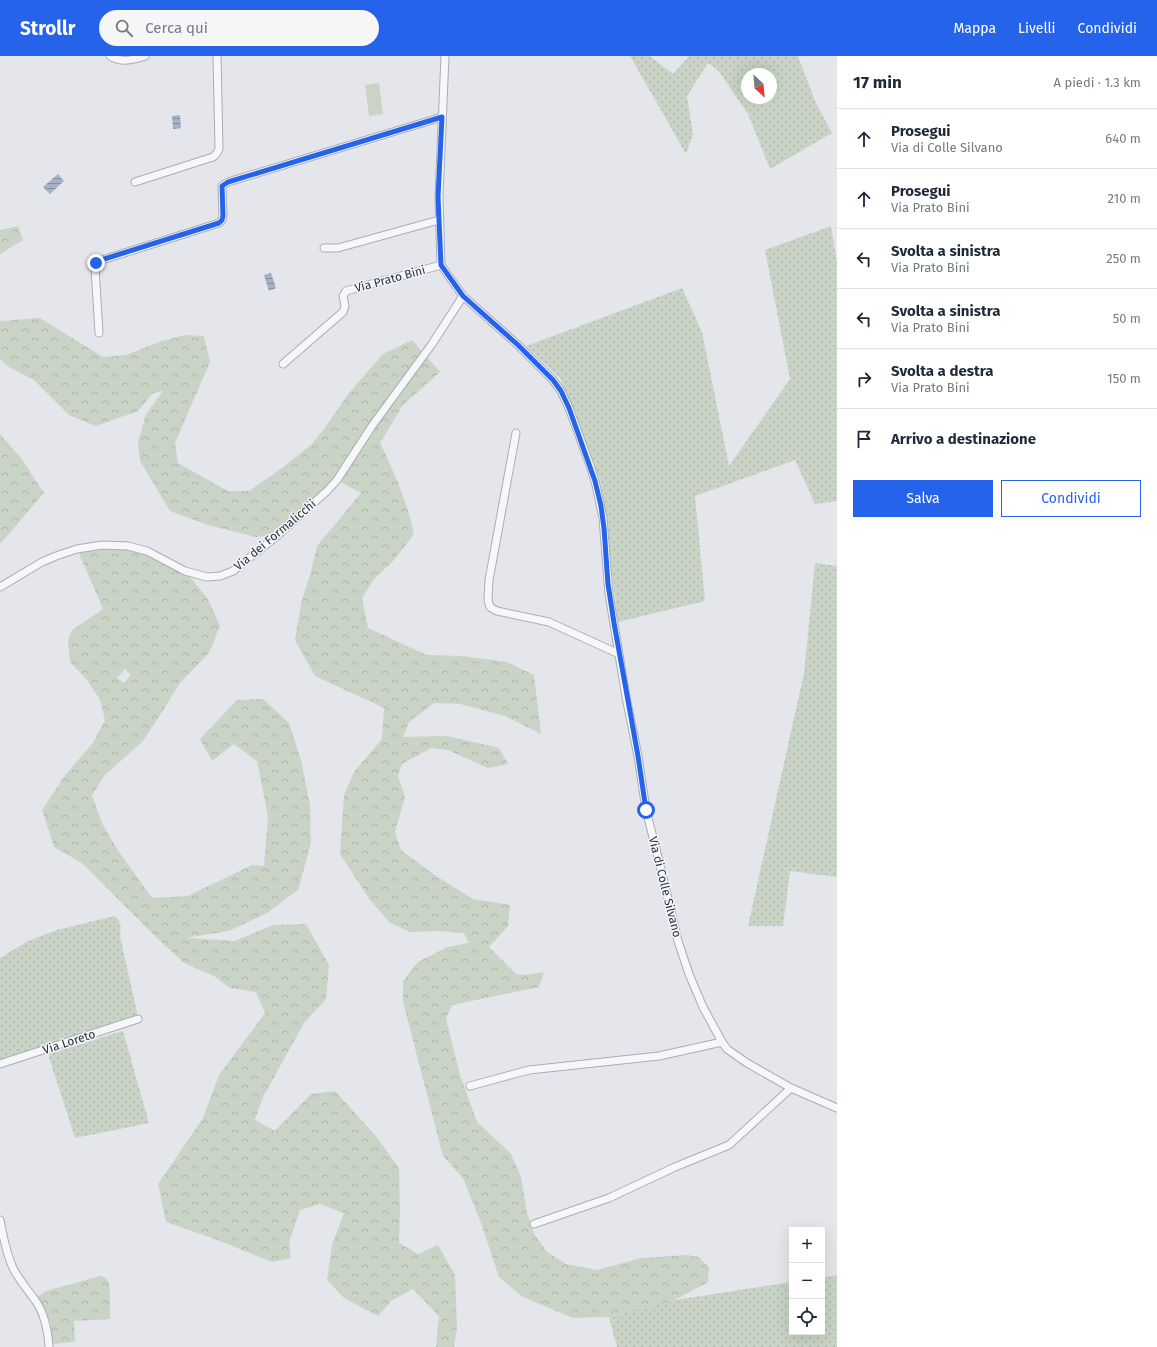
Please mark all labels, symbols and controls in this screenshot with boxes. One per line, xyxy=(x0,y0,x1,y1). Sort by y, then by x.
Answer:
search box xyxy=(99,10,379,46)
text: Strollr xyxy=(20,17,75,40)
icon: search xyxy=(113,17,135,39)
text: Cerca qui xyxy=(145,19,208,37)
text: Mappa xyxy=(953,20,996,37)
text: Livelli xyxy=(1018,20,1056,37)
text: Condividi xyxy=(1078,20,1137,37)
north arrow xyxy=(741,68,777,104)
text: 17 min xyxy=(853,72,902,93)
text: A piedi · 1.3 km xyxy=(1054,75,1141,90)
text: Prosegui xyxy=(891,122,950,140)
icon: ahead xyxy=(853,128,875,150)
text: 640 m xyxy=(1105,131,1141,146)
text: Via di Colle Silvano xyxy=(891,140,1003,155)
text: Prosegui xyxy=(891,182,950,200)
icon: ahead xyxy=(853,188,875,210)
text: 210 m xyxy=(1107,191,1141,206)
text: Via Prato Bini xyxy=(891,200,970,215)
text: Svolta a sinistra xyxy=(891,242,1001,260)
icon: left xyxy=(853,248,875,270)
text: 250 m xyxy=(1106,251,1141,266)
route end xyxy=(87,254,105,272)
text: Via Prato Bini xyxy=(891,260,970,275)
street label: Via Prato Bini xyxy=(353,263,427,295)
text: Svolta a sinistra xyxy=(891,302,1001,320)
icon: left xyxy=(853,308,875,330)
text: 50 m xyxy=(1113,311,1141,326)
text: Via Prato Bini xyxy=(891,320,970,335)
text: Svolta a destra xyxy=(891,362,993,380)
icon: right xyxy=(853,368,875,390)
text: 150 m xyxy=(1107,371,1141,386)
text: Via Prato Bini xyxy=(891,380,970,395)
icon: arrive xyxy=(853,428,875,450)
text: Arrivo a destinazione xyxy=(891,430,1036,448)
button: Salva xyxy=(853,480,993,517)
button: Condividi xyxy=(1001,480,1141,517)
street label: Via dei Formalicchi xyxy=(231,497,319,573)
route start xyxy=(637,801,655,819)
street label: Via di Colle Silvano xyxy=(646,835,684,939)
street label: Via Loreto xyxy=(41,1027,97,1057)
map controls xyxy=(789,1227,825,1335)
button: + xyxy=(789,1227,825,1263)
button: − xyxy=(789,1263,825,1299)
button: locate xyxy=(789,1299,825,1335)

